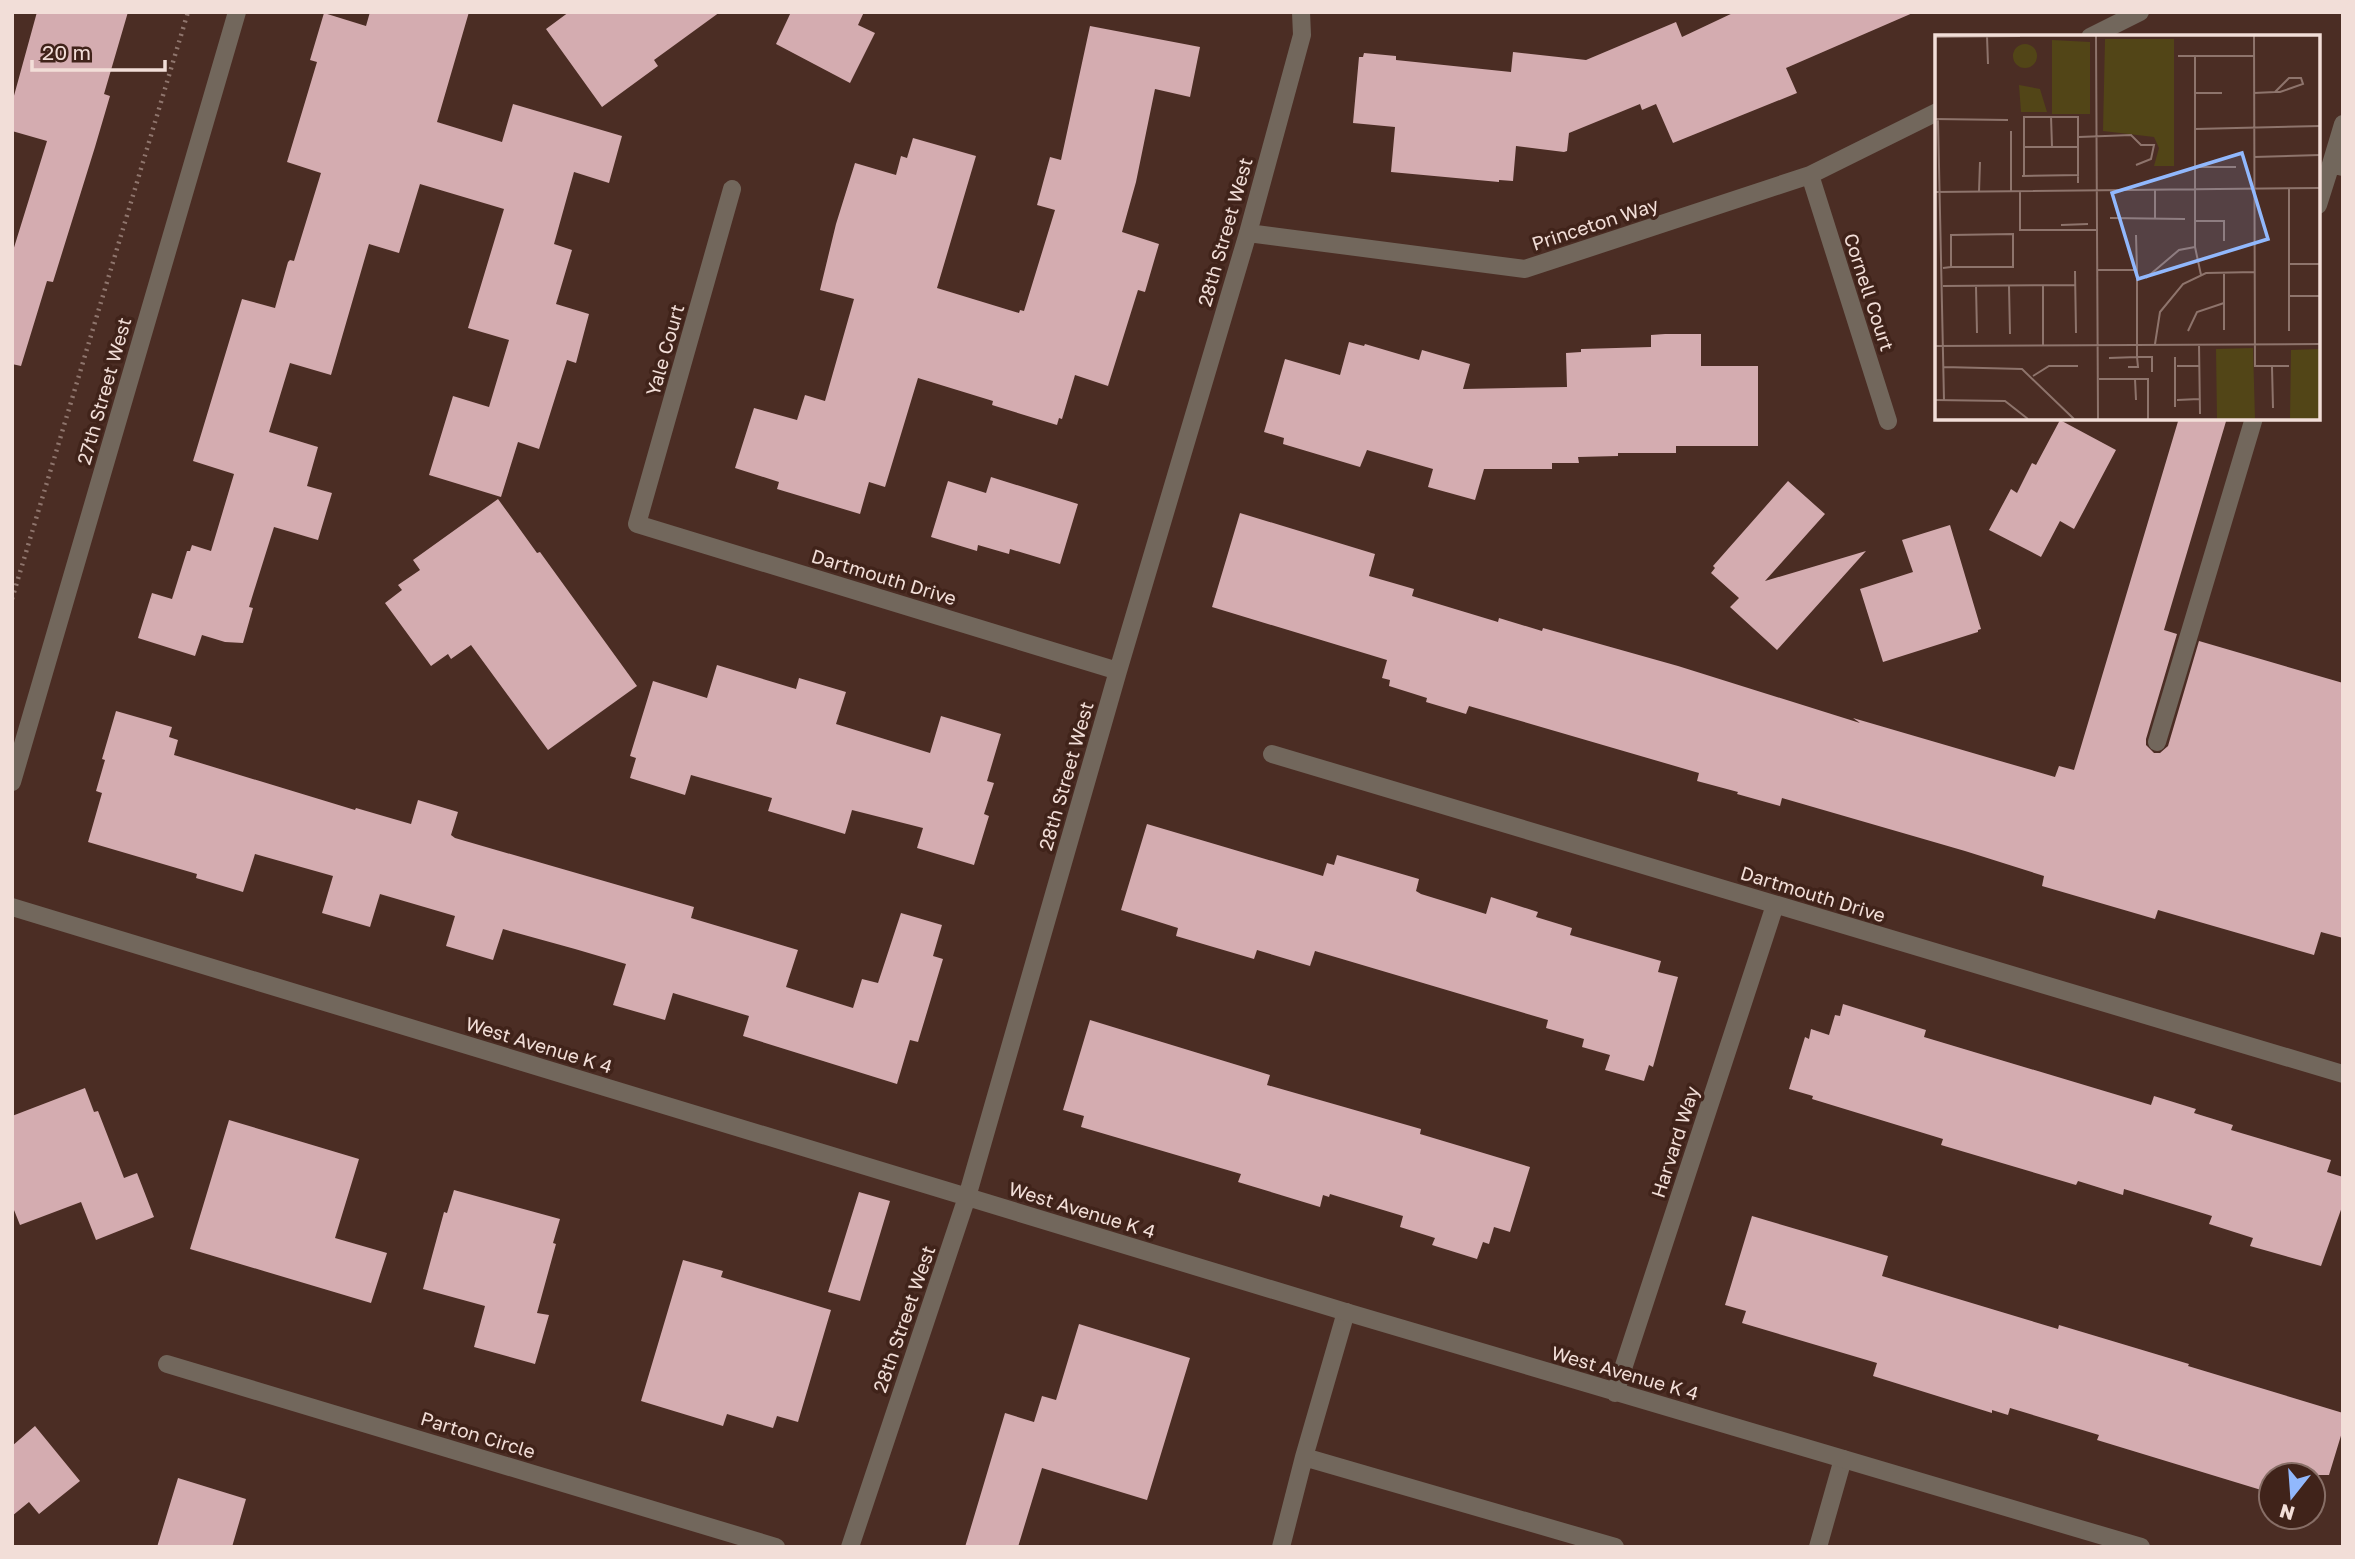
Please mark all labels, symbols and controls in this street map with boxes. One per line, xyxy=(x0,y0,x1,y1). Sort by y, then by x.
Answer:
scale bar xyxy=(32,28,164,72)
inset map xyxy=(1935,35,2320,420)
text: 20 m xyxy=(42,39,91,65)
street label: 28th Street West xyxy=(1192,155,1257,309)
street label: Princeton Way xyxy=(1529,192,1661,255)
street label: Cornell Court xyxy=(1840,230,1899,354)
street label: Yale Court xyxy=(640,301,689,398)
street label: 27th Street West xyxy=(71,314,136,467)
street label: Dartmouth Drive xyxy=(809,544,959,609)
street label: 28th Street West xyxy=(1033,699,1098,853)
street label: Dartmouth Drive xyxy=(1738,861,1888,926)
street label: West Avenue K 4 xyxy=(463,1011,615,1078)
street label: Harvard Way xyxy=(1646,1083,1704,1201)
street label: West Avenue K 4 xyxy=(1006,1176,1158,1243)
street label: 28th Street West xyxy=(868,1242,939,1395)
street label: West Avenue K 4 xyxy=(1549,1340,1701,1405)
street label: Parton Circle xyxy=(418,1406,538,1463)
north arrow xyxy=(2257,1461,2327,1531)
text: N xyxy=(2277,1500,2297,1526)

